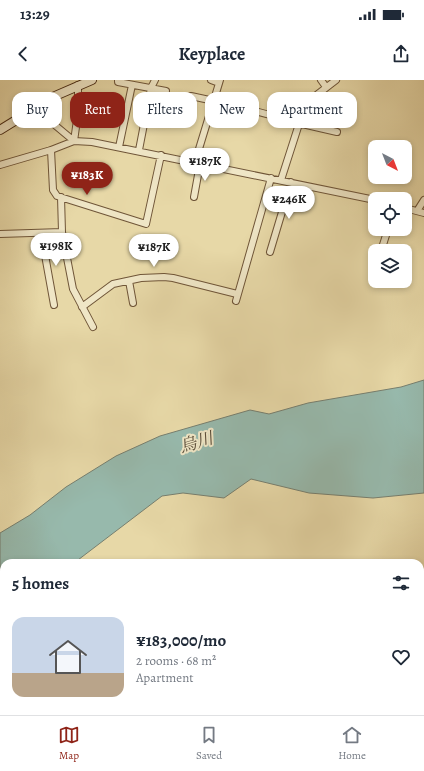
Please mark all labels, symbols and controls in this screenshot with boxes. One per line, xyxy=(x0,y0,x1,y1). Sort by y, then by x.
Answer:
text: 13:29 xyxy=(20,4,50,24)
text: Keyplace xyxy=(179,42,245,66)
icon: back xyxy=(12,43,34,65)
icon: share xyxy=(390,43,412,65)
chip: Buy xyxy=(12,92,62,128)
chip: Rent xyxy=(70,92,125,128)
chip: Filters xyxy=(133,92,197,128)
chip: New xyxy=(205,92,259,128)
chip: Apartment xyxy=(267,92,357,128)
north arrow xyxy=(368,140,412,184)
map controls xyxy=(368,140,412,288)
pin: ¥187K xyxy=(177,148,233,182)
text: ¥187K xyxy=(189,152,221,169)
pin: ¥183K xyxy=(59,162,115,196)
text: ¥183K xyxy=(71,166,103,183)
pin: ¥246K xyxy=(261,186,317,220)
text: ¥246K xyxy=(272,190,306,207)
button: locate xyxy=(368,192,412,236)
pin: ¥198K xyxy=(28,233,84,267)
pin: ¥187K xyxy=(126,234,182,268)
text: ¥198K xyxy=(40,237,72,254)
text: ¥187K xyxy=(138,238,170,255)
button: layers xyxy=(368,244,412,288)
water label: 烏川 xyxy=(177,426,218,458)
text: 5 homes xyxy=(12,572,69,595)
icon: filters xyxy=(390,572,412,594)
text: ¥183,000/mo xyxy=(136,629,226,652)
icon: home xyxy=(44,633,92,681)
icon: heart xyxy=(390,646,412,668)
text: 2 rooms · 68 m² xyxy=(136,652,216,669)
text: Apartment xyxy=(136,669,194,686)
tab: Map xyxy=(58,724,80,763)
tab: Saved xyxy=(196,724,222,763)
tab: Home xyxy=(338,724,366,763)

